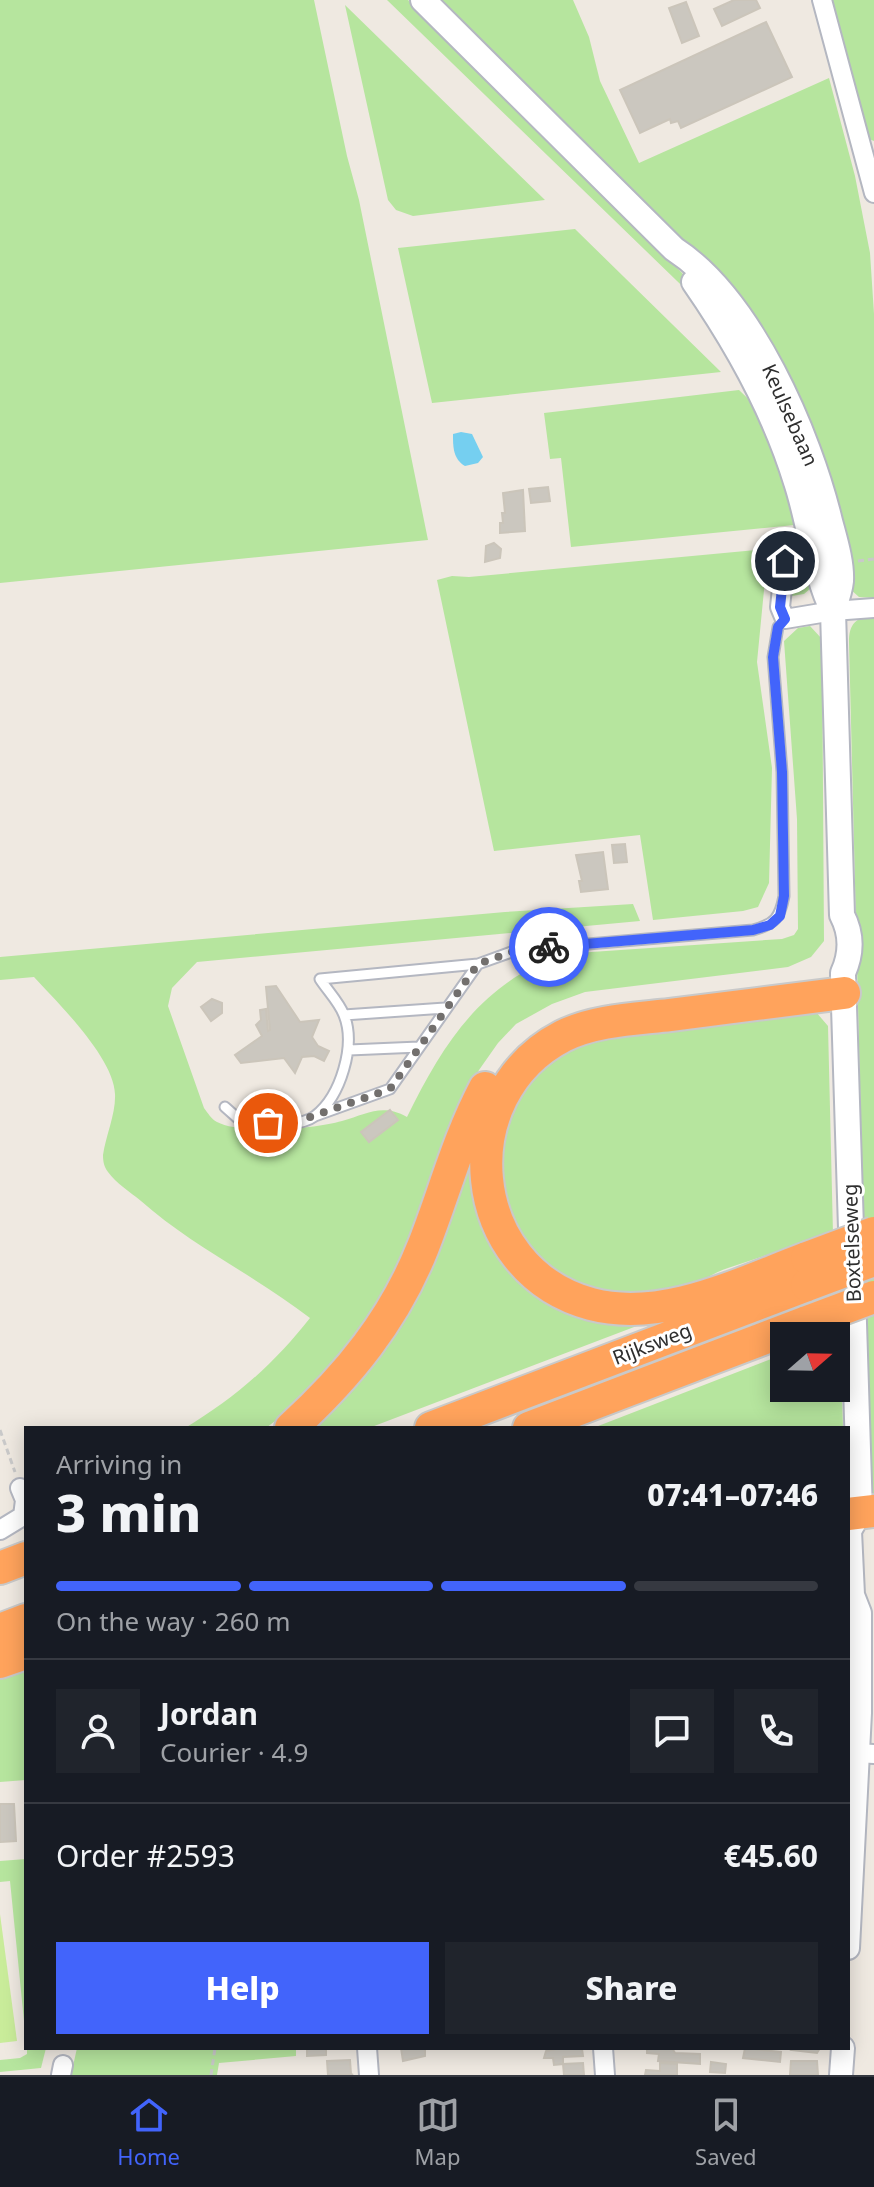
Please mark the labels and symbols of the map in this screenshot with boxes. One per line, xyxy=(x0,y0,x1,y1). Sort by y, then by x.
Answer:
street label: Keulsebaan xyxy=(756,359,825,470)
pin xyxy=(751,527,819,595)
courier xyxy=(509,907,589,987)
pin xyxy=(234,1089,302,1157)
street label: Boxtelseweg xyxy=(836,1183,867,1303)
street label: Rijksweg xyxy=(609,1316,695,1371)
north arrow xyxy=(770,1322,850,1402)

